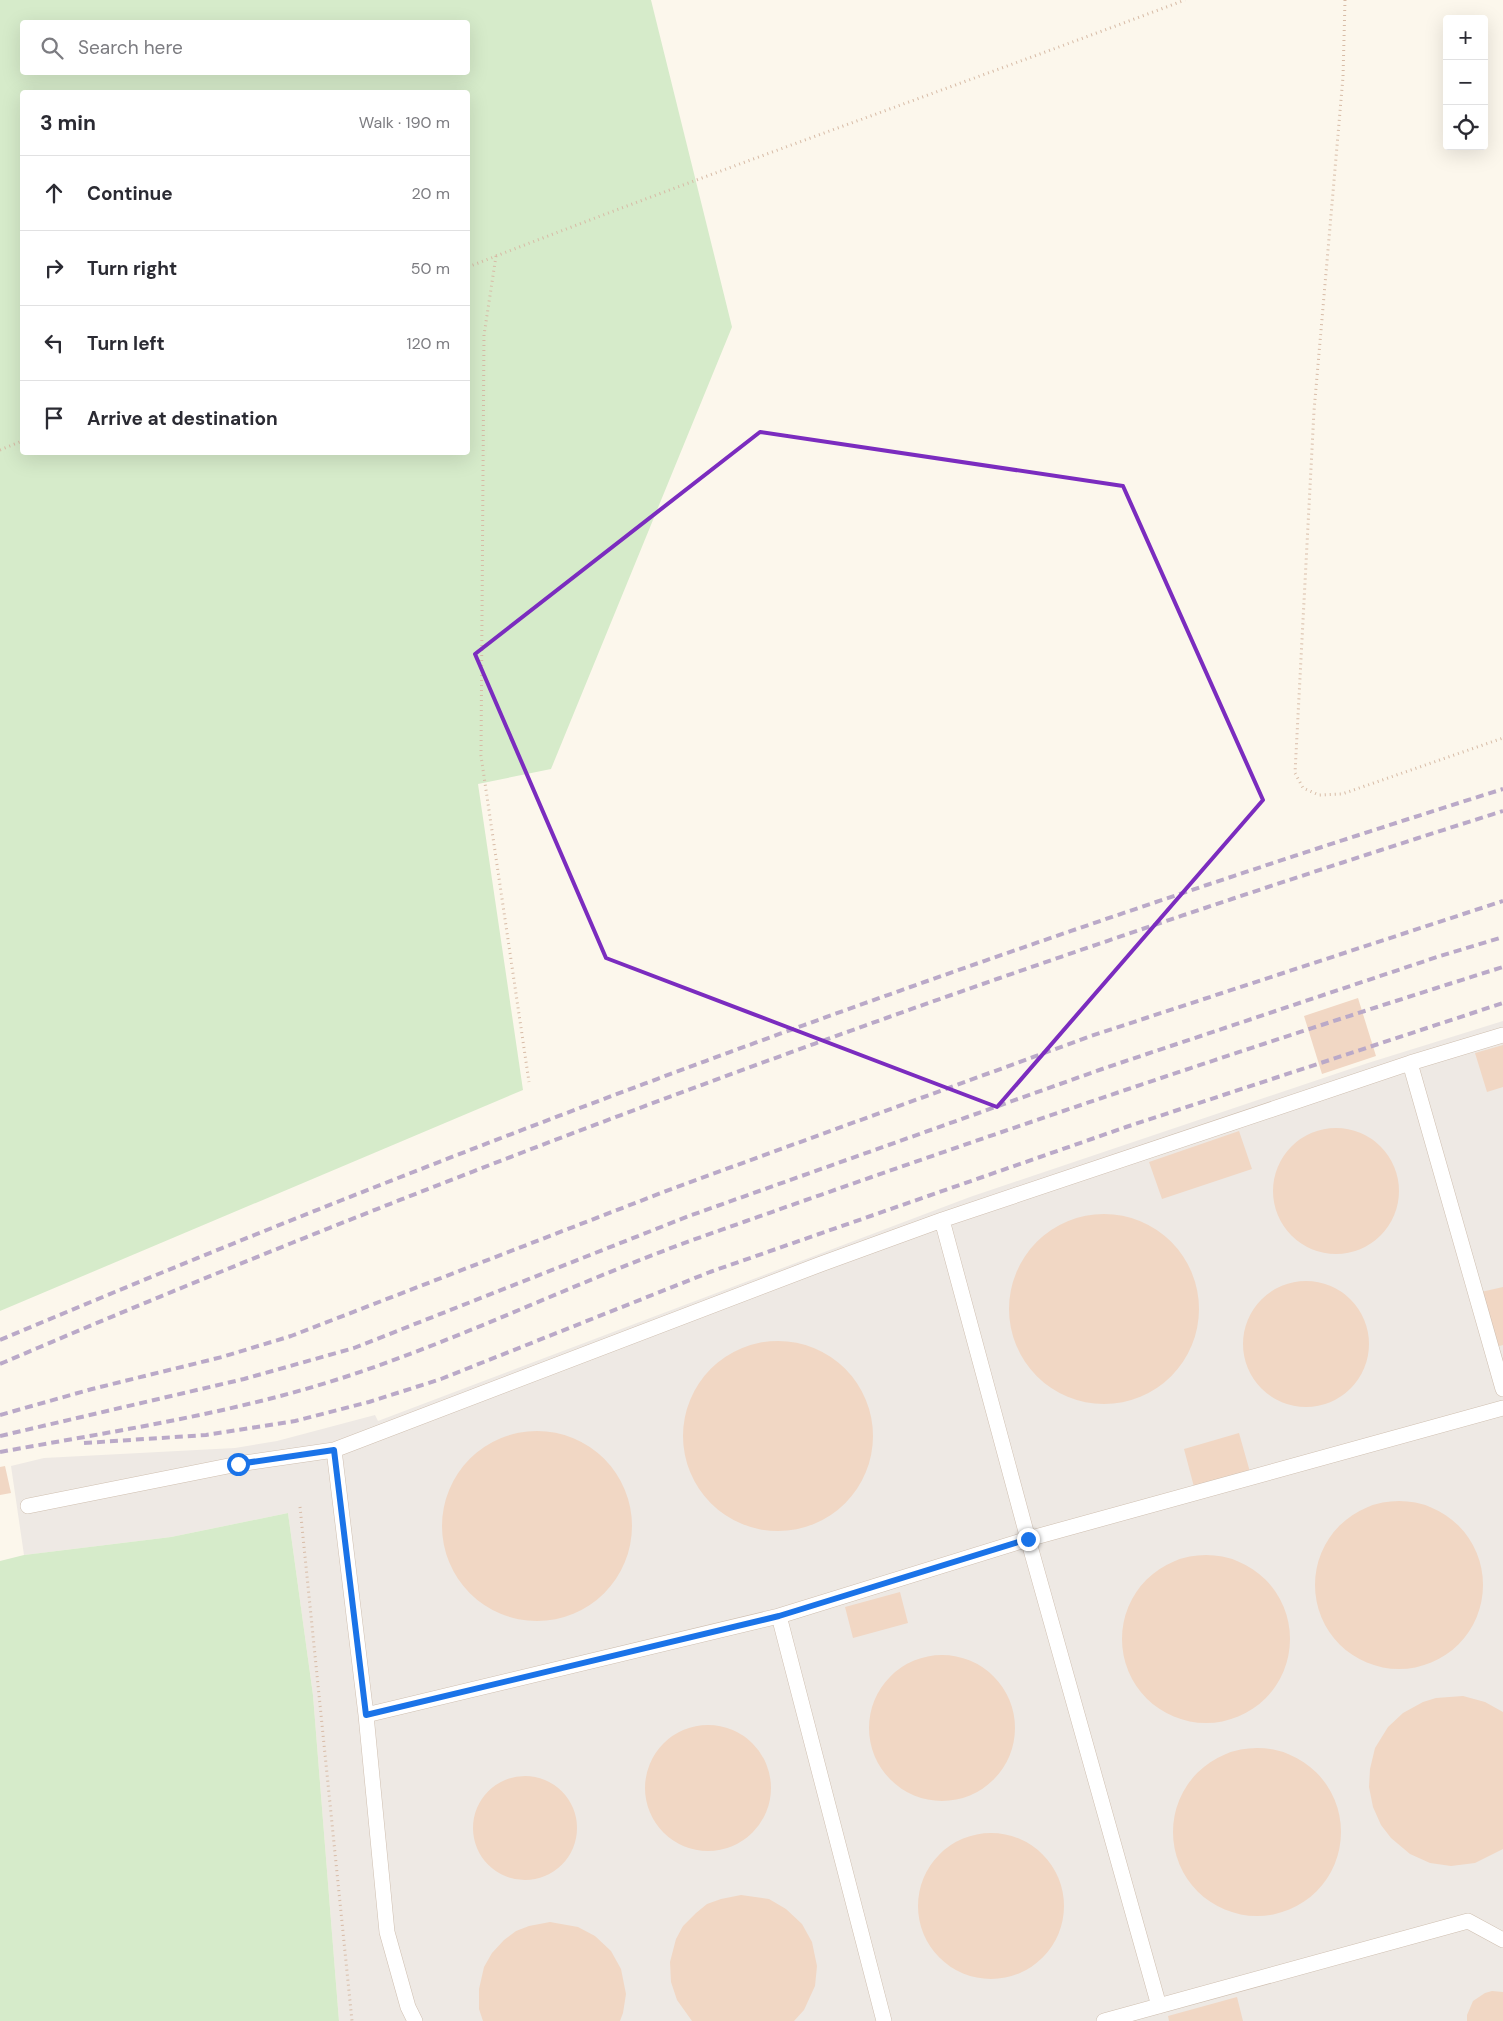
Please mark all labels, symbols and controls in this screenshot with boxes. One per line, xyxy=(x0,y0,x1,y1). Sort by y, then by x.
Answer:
map controls xyxy=(1443,15,1488,150)
button: + xyxy=(1443,15,1488,60)
search box xyxy=(20,20,470,75)
icon: search xyxy=(38,34,66,62)
text: Search here xyxy=(78,35,183,60)
button: − xyxy=(1443,60,1488,105)
button: locate xyxy=(1443,105,1488,150)
text: 3 min xyxy=(40,109,96,137)
text: Walk · 190 m xyxy=(359,112,450,133)
icon: ahead xyxy=(40,179,68,207)
text: Continue xyxy=(87,181,173,206)
text: 20 m xyxy=(411,183,450,204)
icon: right xyxy=(40,254,68,282)
text: Turn right xyxy=(87,256,177,281)
text: 50 m xyxy=(411,258,450,279)
icon: left xyxy=(40,329,68,357)
text: Turn left xyxy=(87,331,165,356)
text: 120 m xyxy=(406,333,450,354)
icon: arrive xyxy=(40,404,68,432)
text: Arrive at destination xyxy=(87,406,278,431)
route start xyxy=(227,1453,250,1476)
route end xyxy=(1017,1528,1040,1551)

